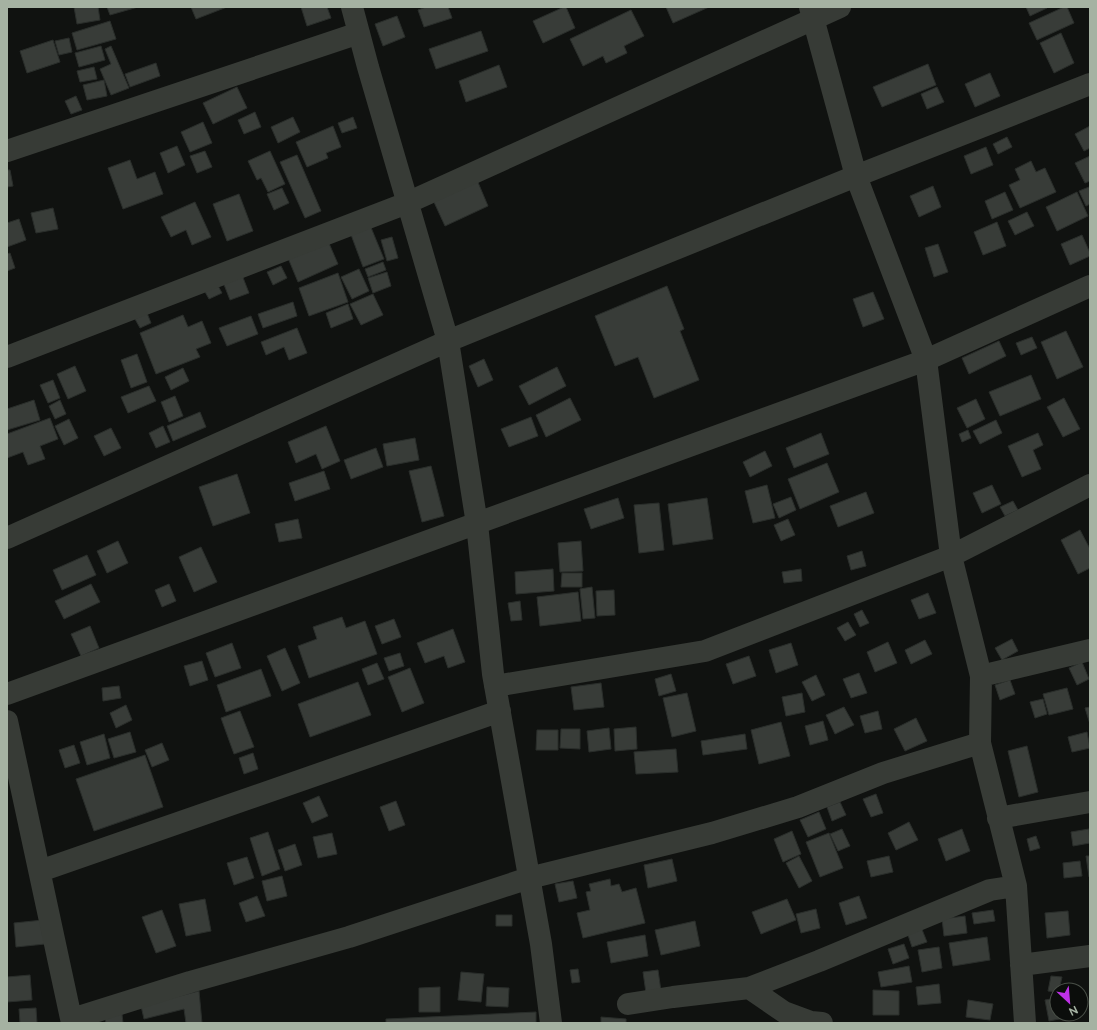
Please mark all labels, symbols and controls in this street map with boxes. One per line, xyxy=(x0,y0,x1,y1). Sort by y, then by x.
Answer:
north arrow xyxy=(1049,982,1089,1022)
text: N xyxy=(1067,1003,1080,1018)

